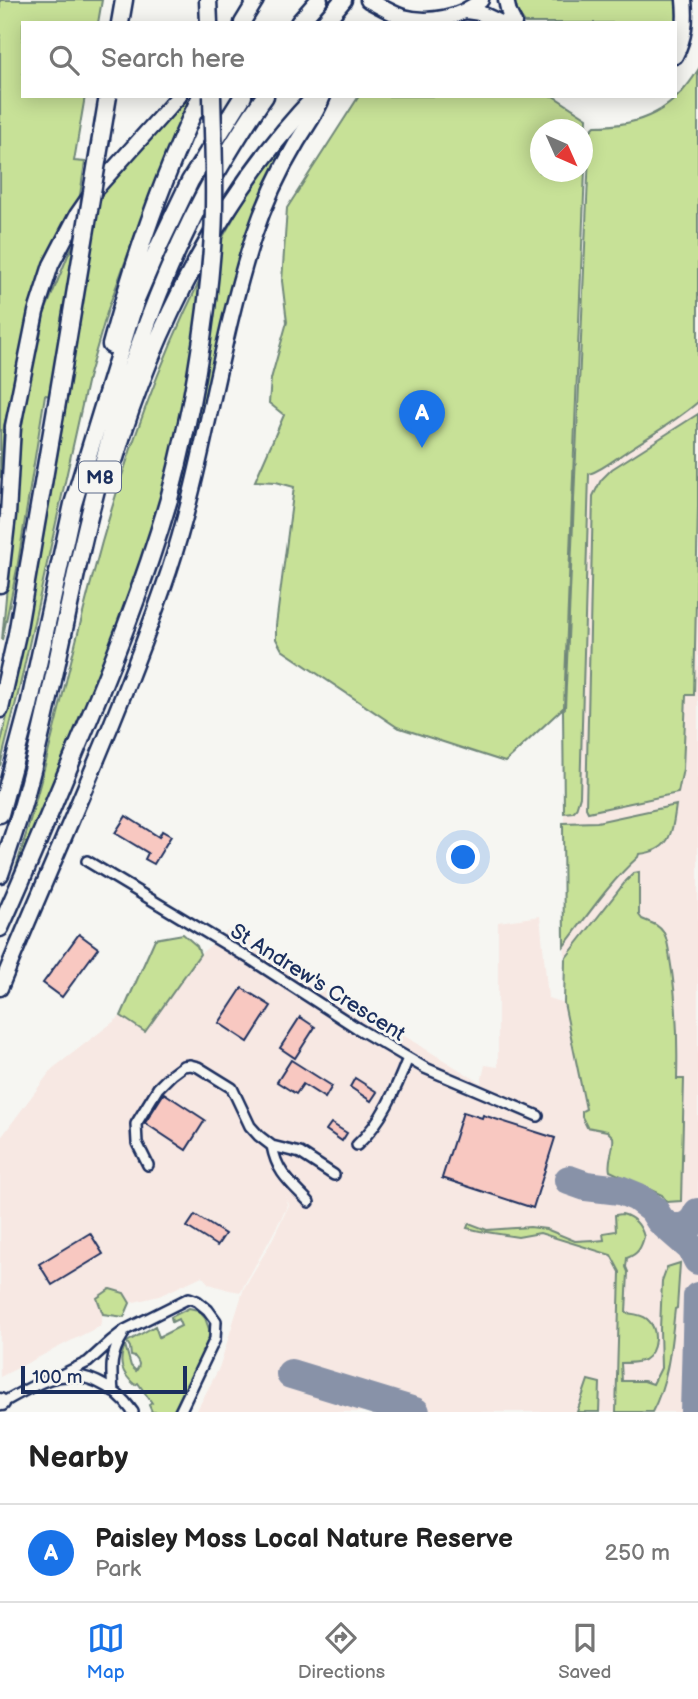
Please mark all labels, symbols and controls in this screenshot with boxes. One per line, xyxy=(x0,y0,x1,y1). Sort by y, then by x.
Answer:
search box xyxy=(21,21,677,98)
icon: search xyxy=(45,41,83,79)
text: Search here xyxy=(101,44,245,75)
north arrow xyxy=(530,119,593,182)
pin: A xyxy=(399,390,445,448)
road number: M8 xyxy=(79,462,121,492)
your location xyxy=(446,840,480,874)
street label: St Andrew's Crescent xyxy=(226,918,410,1047)
scale bar xyxy=(21,1363,187,1395)
text: 100 m xyxy=(32,1366,83,1389)
text: Nearby xyxy=(28,1440,128,1476)
text: Paisley Moss Local Nature Reserve xyxy=(95,1524,513,1555)
text: A xyxy=(44,1539,58,1567)
text: 250 m xyxy=(604,1539,670,1567)
text: Park xyxy=(95,1555,141,1583)
tab: Map xyxy=(87,1619,125,1684)
tab: Directions xyxy=(298,1619,385,1684)
tab: Saved xyxy=(558,1619,611,1684)

